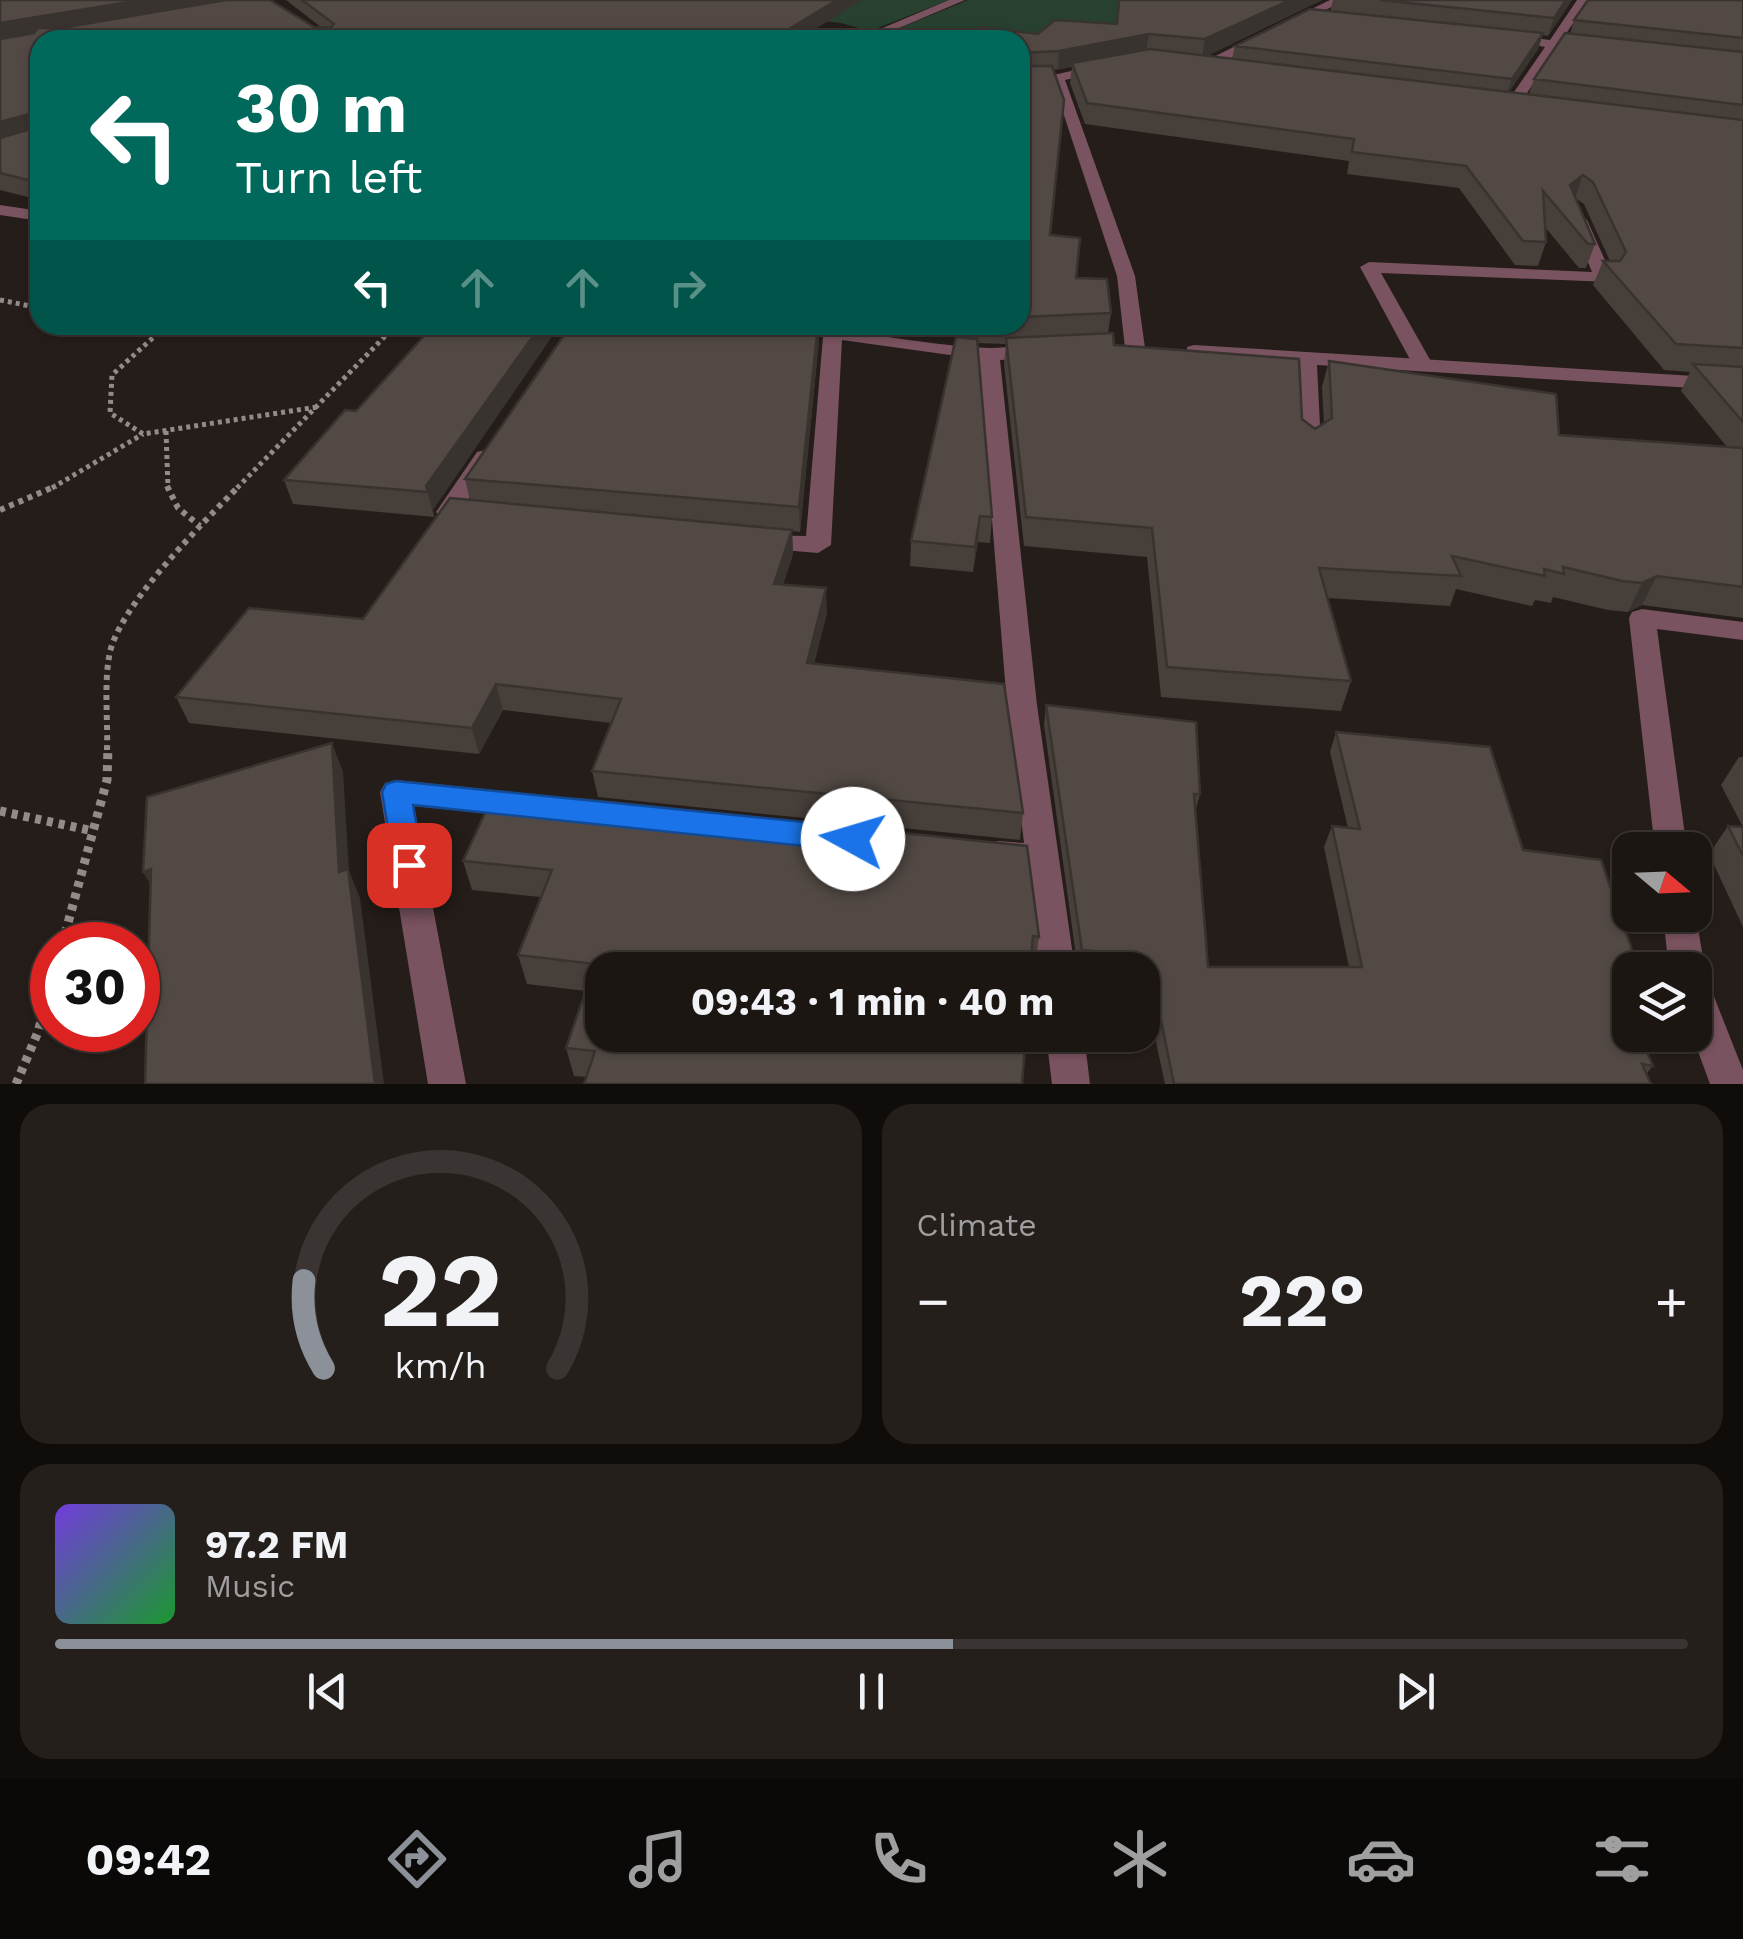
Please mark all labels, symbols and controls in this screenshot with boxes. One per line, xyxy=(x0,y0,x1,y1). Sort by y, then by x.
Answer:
text: 30 m xyxy=(235,67,407,149)
icon: left xyxy=(70,70,200,200)
text: Turn left xyxy=(235,151,422,204)
icon: left xyxy=(345,260,400,315)
icon: ahead xyxy=(450,260,505,315)
icon: ahead xyxy=(555,260,610,315)
icon: right xyxy=(660,260,715,315)
position arrow xyxy=(801,787,905,891)
pin xyxy=(367,823,452,908)
north arrow xyxy=(1612,832,1712,932)
map controls xyxy=(1612,832,1712,1052)
icon: arrive xyxy=(382,838,437,893)
speed limit sign: 30 xyxy=(30,922,160,1052)
button: layers xyxy=(1612,952,1712,1052)
text: 09:43 · 1 min · 40 m xyxy=(691,980,1054,1024)
text: Climate xyxy=(917,1206,1037,1244)
text: 22 xyxy=(379,1229,503,1351)
text: 22° xyxy=(1239,1256,1366,1344)
text: − xyxy=(917,1269,950,1333)
text: + xyxy=(1655,1269,1688,1333)
text: km/h xyxy=(395,1345,487,1387)
text: 97.2 FM xyxy=(205,1523,348,1567)
text: Music xyxy=(205,1567,295,1605)
icon: previous xyxy=(300,1664,355,1719)
icon: pause xyxy=(844,1664,899,1719)
icon: next xyxy=(1388,1664,1443,1719)
icon: directions xyxy=(382,1824,452,1894)
icon: music xyxy=(623,1824,693,1894)
icon: phone xyxy=(864,1824,934,1894)
icon: climate xyxy=(1105,1824,1175,1894)
icon: car xyxy=(1346,1824,1416,1894)
icon: filters xyxy=(1587,1824,1657,1894)
text: 09:42 xyxy=(86,1833,211,1886)

